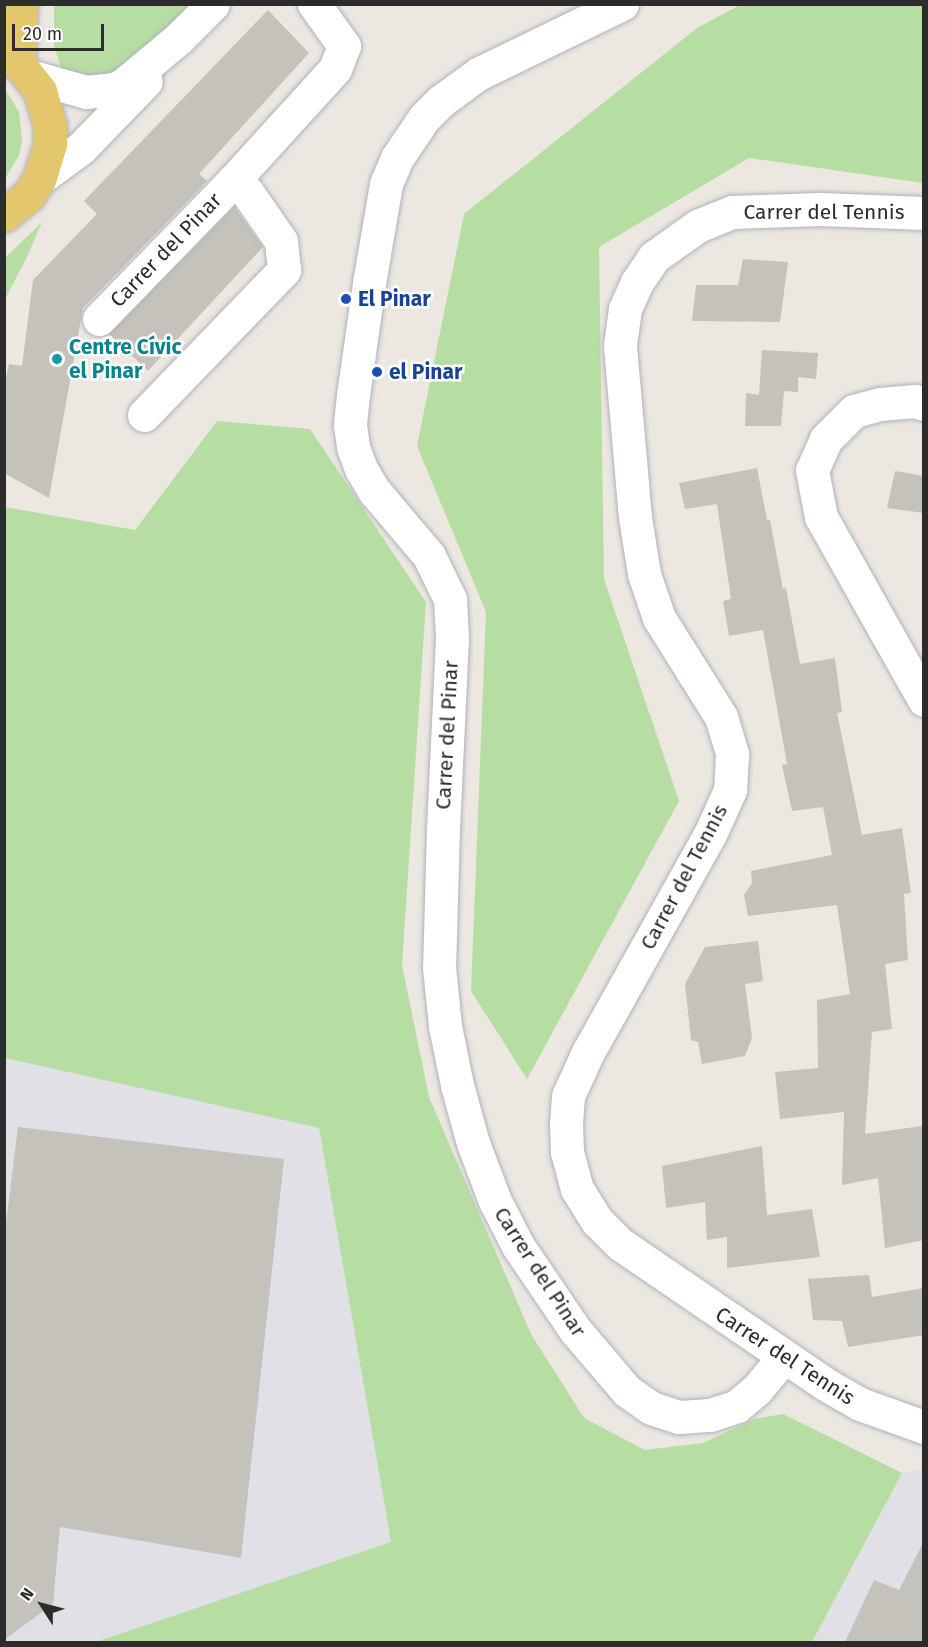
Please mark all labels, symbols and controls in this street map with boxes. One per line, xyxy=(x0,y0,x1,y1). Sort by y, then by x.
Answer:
scale bar xyxy=(15,12,106,50)
text: 20 m xyxy=(23,23,62,45)
street label: Carrer del Pinar xyxy=(105,188,227,312)
street label: Carrer del Tennis xyxy=(744,199,904,225)
place label: El Pinar xyxy=(358,286,431,312)
marker: El Pinar xyxy=(339,292,353,306)
place label: Centre Cívic el Pinar xyxy=(69,334,182,384)
marker: Centre Cívic el Pinar xyxy=(50,352,64,366)
place label: el Pinar xyxy=(389,359,462,385)
marker: el Pinar xyxy=(370,365,384,379)
street label: Carrer del Pinar xyxy=(431,660,463,810)
street label: Carrer del Tennis xyxy=(635,800,733,954)
street label: Carrer del Pinar xyxy=(489,1203,591,1341)
street label: Carrer del Tennis xyxy=(711,1302,859,1410)
north arrow xyxy=(12,1575,72,1635)
text: N xyxy=(16,1584,38,1604)

